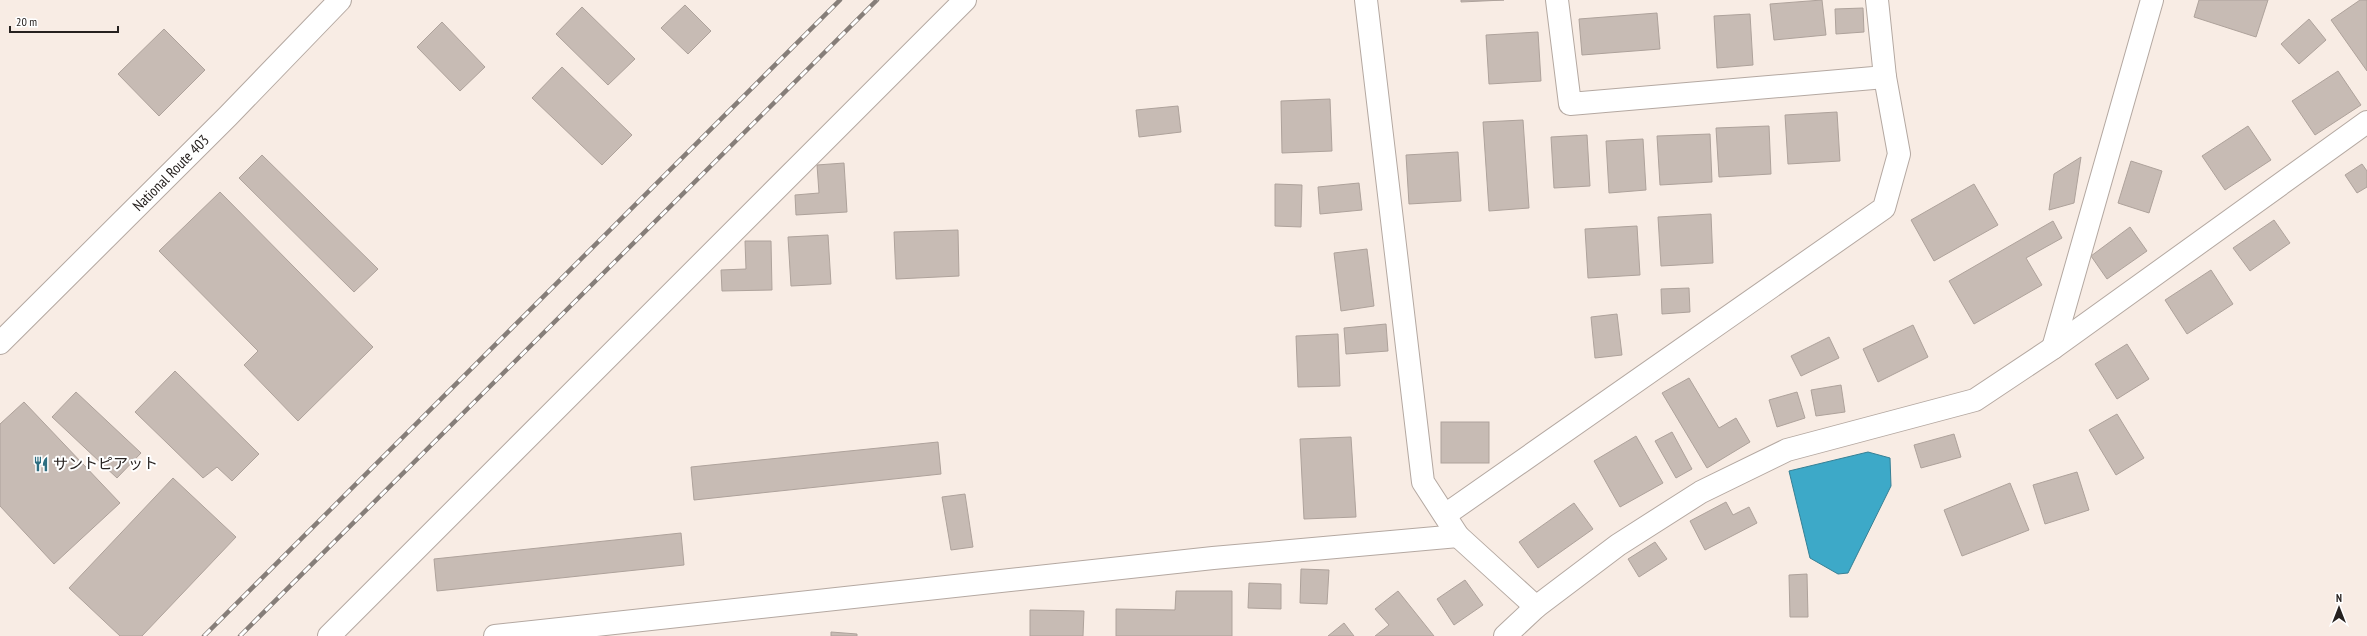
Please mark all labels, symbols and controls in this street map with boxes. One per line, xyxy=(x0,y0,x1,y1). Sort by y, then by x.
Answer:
scale bar xyxy=(10,8,118,34)
text: 20 m xyxy=(16,14,37,29)
street label: National Route 403 xyxy=(128,130,213,215)
place label: サントピアット xyxy=(53,454,158,473)
restaurant icon: サントピアット xyxy=(32,455,50,473)
north arrow xyxy=(2319,588,2359,628)
text: N xyxy=(2336,591,2342,605)

